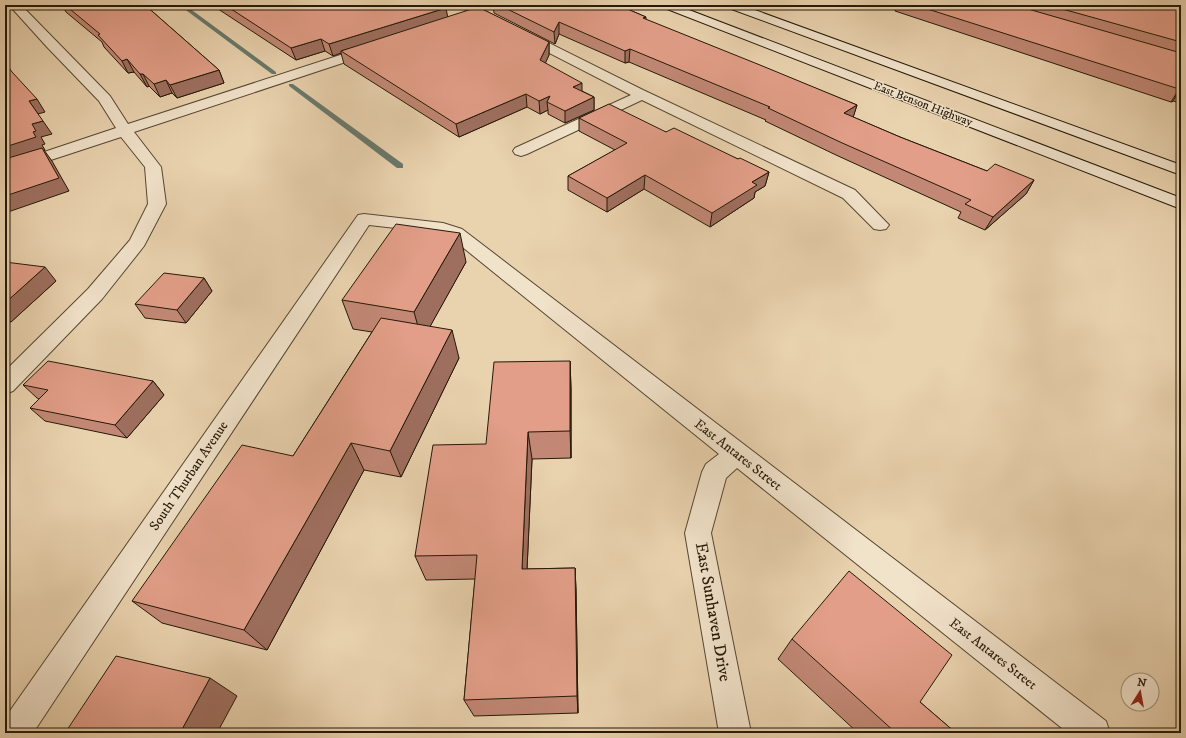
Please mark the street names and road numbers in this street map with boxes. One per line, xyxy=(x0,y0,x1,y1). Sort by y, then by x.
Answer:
street label: East Benson Highway xyxy=(871,78,975,130)
street label: East Antares Street xyxy=(691,415,786,495)
street label: South Thurban Avenue xyxy=(146,417,233,534)
street label: East Sunhaven Drive xyxy=(690,541,736,683)
street label: East Antares Street xyxy=(946,614,1041,694)

